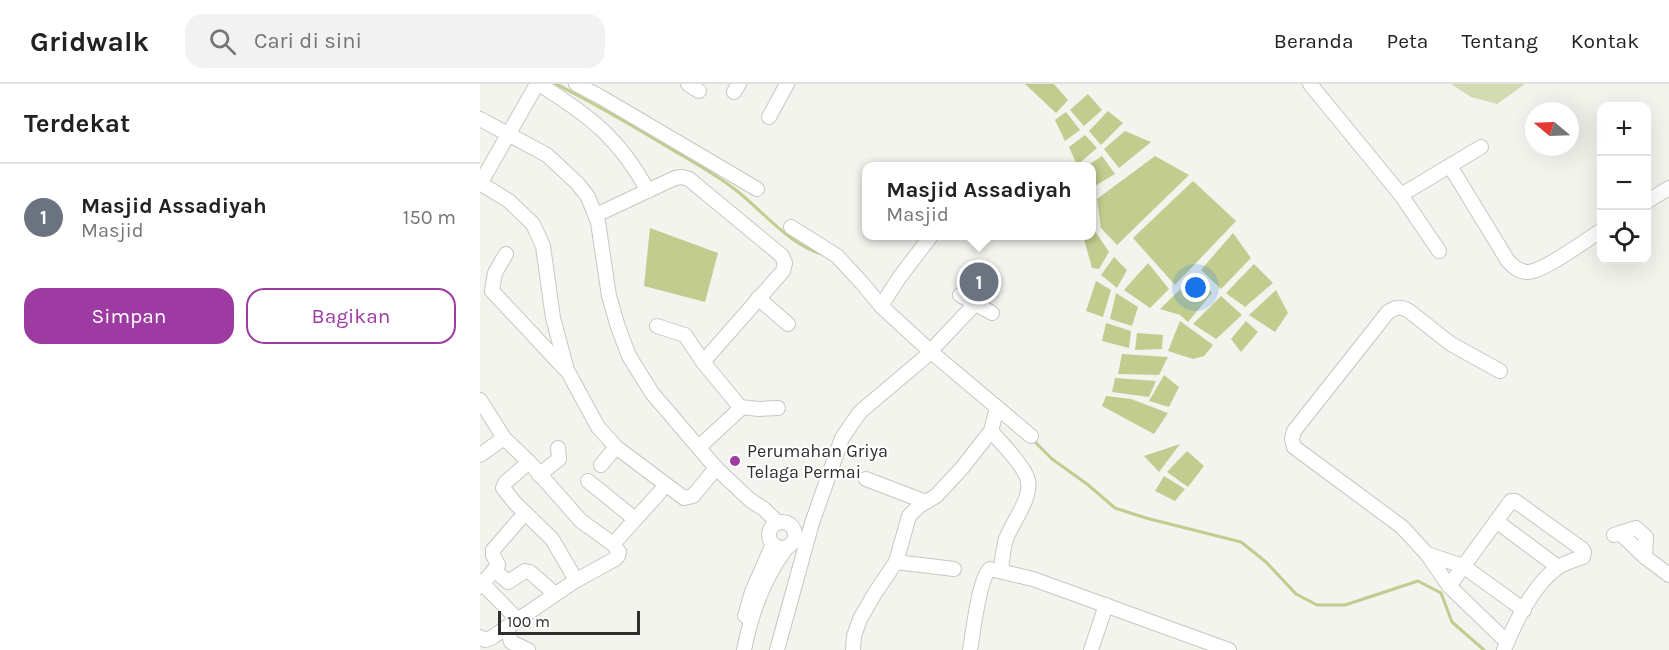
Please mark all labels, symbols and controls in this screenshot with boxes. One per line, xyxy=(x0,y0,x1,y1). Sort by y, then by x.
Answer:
search box xyxy=(185,14,605,68)
text: Gridwalk xyxy=(30,25,149,58)
icon: search xyxy=(206,25,239,58)
text: Cari di sini xyxy=(254,28,362,54)
text: Beranda xyxy=(1274,29,1354,53)
text: Peta xyxy=(1387,29,1428,53)
text: Tentang xyxy=(1461,29,1538,53)
text: Kontak xyxy=(1571,29,1639,53)
north arrow xyxy=(1525,102,1579,156)
map controls xyxy=(1597,102,1651,264)
button: + xyxy=(1597,102,1651,156)
text: Terdekat xyxy=(24,108,130,139)
button: − xyxy=(1597,156,1651,210)
popup xyxy=(862,162,1096,240)
text: Masjid Assadiyah xyxy=(886,177,1072,203)
text: Masjid Assadiyah xyxy=(81,193,267,219)
text: Masjid xyxy=(886,203,949,226)
text: 1 xyxy=(40,206,47,229)
text: 150 m xyxy=(403,206,456,229)
button: locate xyxy=(1597,210,1651,264)
text: Masjid xyxy=(81,219,144,242)
pin: 1 xyxy=(960,260,998,304)
your location xyxy=(1181,273,1210,302)
button: Simpan xyxy=(24,288,234,344)
button: Bagikan xyxy=(246,288,456,344)
place label: Perumahan Griya Telaga Permai xyxy=(747,440,888,483)
marker: Perumahan Griya Telaga Permai xyxy=(728,454,742,468)
scale bar xyxy=(498,608,640,636)
text: 100 m xyxy=(507,612,550,631)

